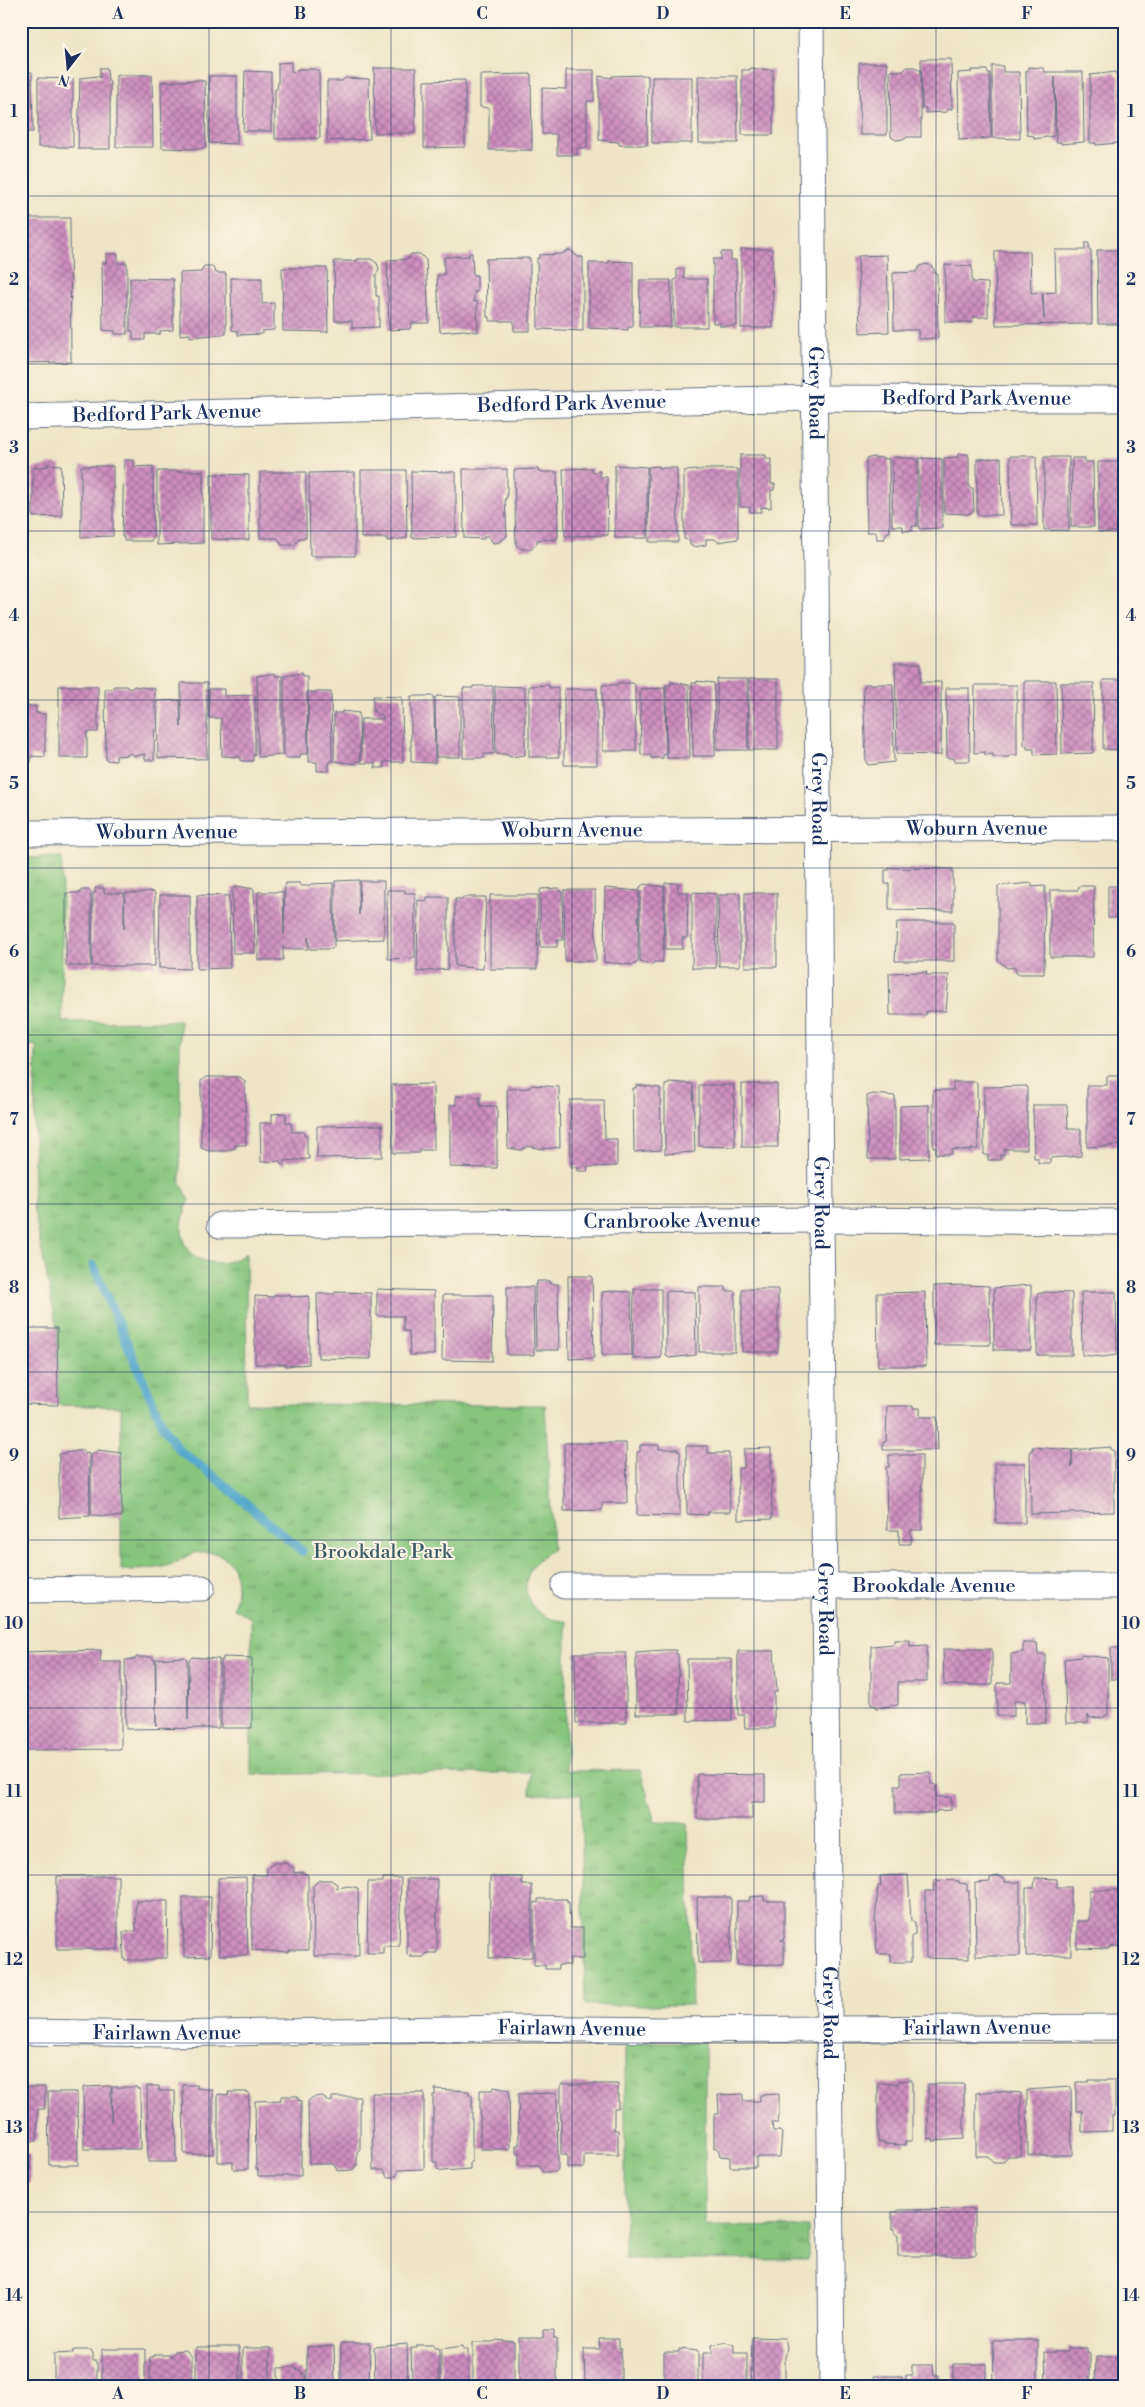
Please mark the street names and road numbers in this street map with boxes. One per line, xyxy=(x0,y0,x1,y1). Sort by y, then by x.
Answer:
street label: Grey Road xyxy=(802,346,828,440)
street label: Bedford Park Avenue xyxy=(881,386,1071,411)
street label: Bedford Park Avenue xyxy=(476,389,667,419)
street label: Bedford Park Avenue xyxy=(71,399,262,428)
street label: Grey Road xyxy=(805,752,831,846)
street label: Woburn Avenue xyxy=(905,816,1048,841)
street label: Woburn Avenue xyxy=(500,818,643,843)
street label: Woburn Avenue xyxy=(95,820,238,845)
street label: Grey Road xyxy=(808,1156,834,1250)
street label: Cranbrooke Avenue xyxy=(583,1208,761,1234)
street label: Grey Road xyxy=(812,1562,838,1656)
street label: Brookdale Avenue xyxy=(851,1574,1016,1599)
street label: Grey Road xyxy=(817,1966,842,2060)
street label: Fairlawn Avenue xyxy=(497,2015,646,2042)
street label: Fairlawn Avenue xyxy=(903,2015,1051,2041)
street label: Fairlawn Avenue xyxy=(92,2020,242,2047)

